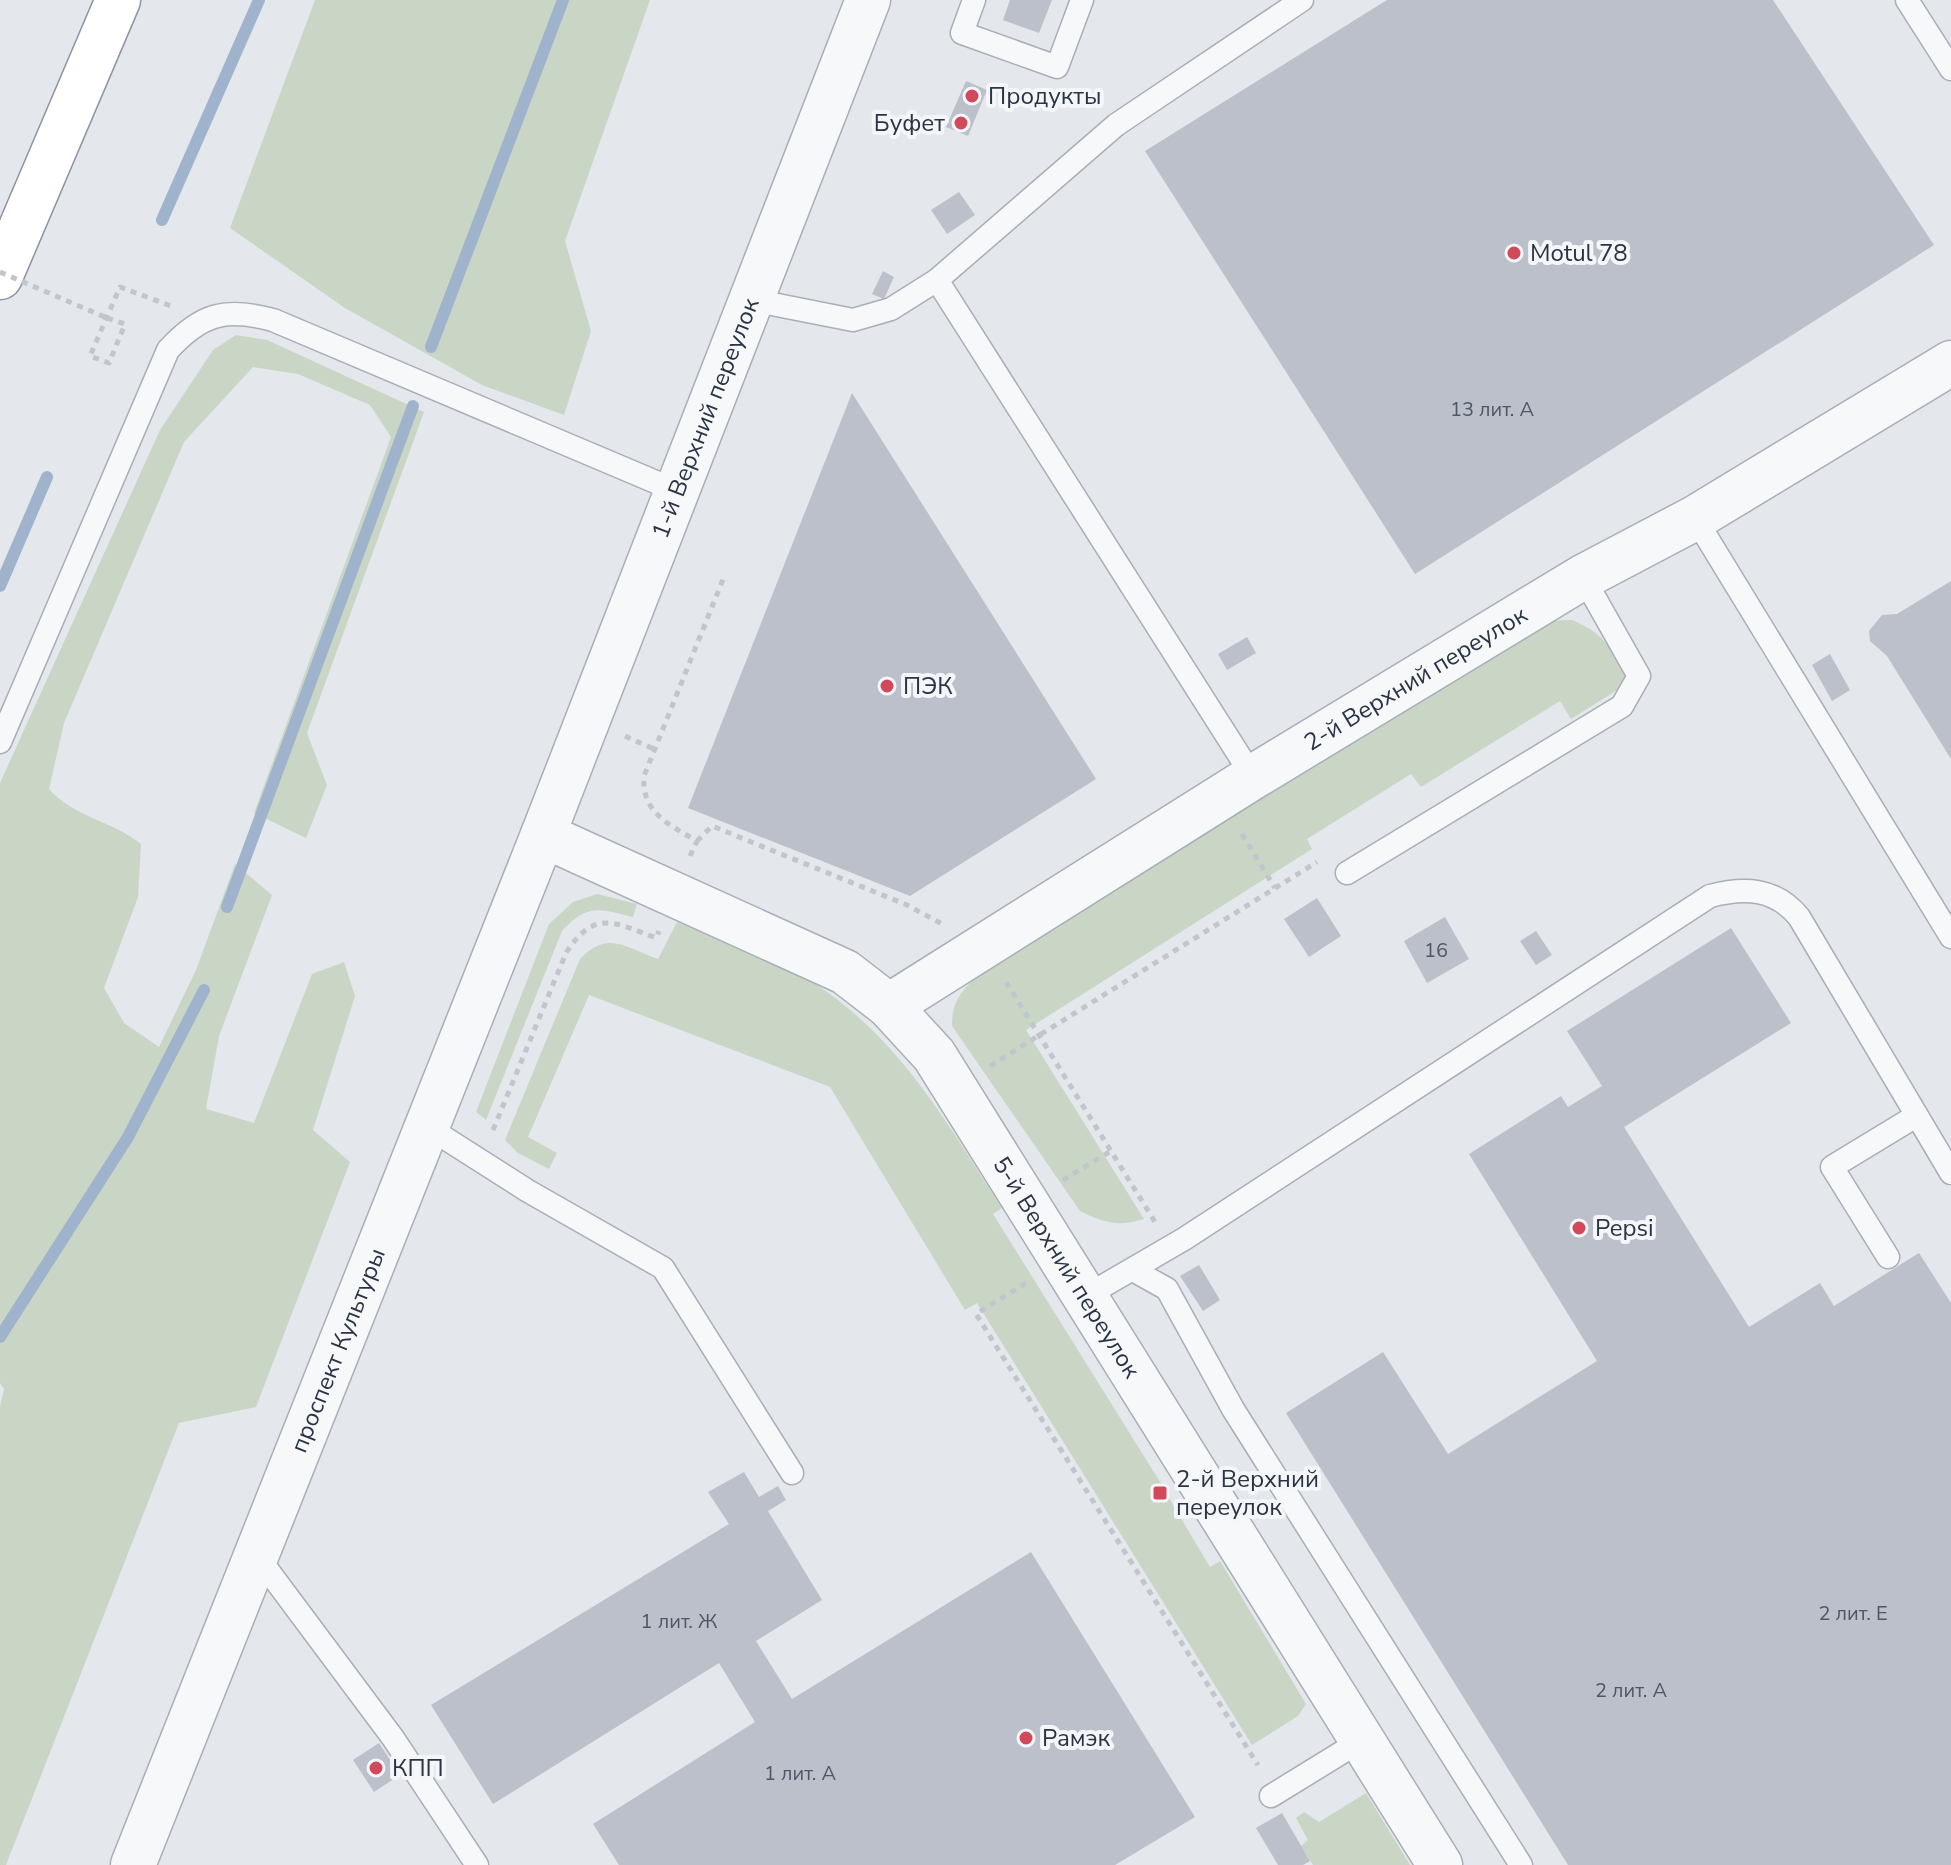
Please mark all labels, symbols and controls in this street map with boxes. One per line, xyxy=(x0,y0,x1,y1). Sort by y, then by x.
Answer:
place label: Продукты xyxy=(988,80,1102,112)
marker: Продукты xyxy=(963,87,981,105)
place label: Буфет xyxy=(874,107,945,139)
marker: Буфет xyxy=(952,114,970,132)
place label: Motul 78 xyxy=(1530,237,1628,269)
marker: Motul 78 xyxy=(1505,244,1523,262)
street label: 1-й Верхний переулок xyxy=(644,293,767,543)
house number: 13 лит. А xyxy=(1450,396,1534,423)
street label: 2-й Верхний переулок xyxy=(1298,599,1533,758)
place label: ПЭК xyxy=(903,670,953,702)
marker: ПЭК xyxy=(878,677,896,695)
house number: 16 xyxy=(1424,937,1448,964)
street label: 5-й Верхний переулок xyxy=(985,1151,1148,1384)
place label: Pepsi xyxy=(1595,1212,1654,1244)
marker: Pepsi xyxy=(1570,1219,1588,1237)
street label: проспект Культуры xyxy=(283,1243,393,1457)
place label: 2-й Верхний переулок xyxy=(1176,1463,1319,1523)
marker: 2-й Верхний переулок xyxy=(1151,1484,1169,1502)
house number: 2 лит. Е xyxy=(1818,1600,1888,1627)
house number: 1 лит. Ж xyxy=(641,1608,718,1635)
house number: 2 лит. А xyxy=(1595,1677,1667,1704)
place label: Рамэк xyxy=(1042,1722,1110,1754)
marker: Рамэк xyxy=(1017,1729,1035,1747)
place label: КПП xyxy=(392,1752,444,1784)
marker: КПП xyxy=(367,1759,385,1777)
house number: 1 лит. А xyxy=(764,1760,836,1787)

